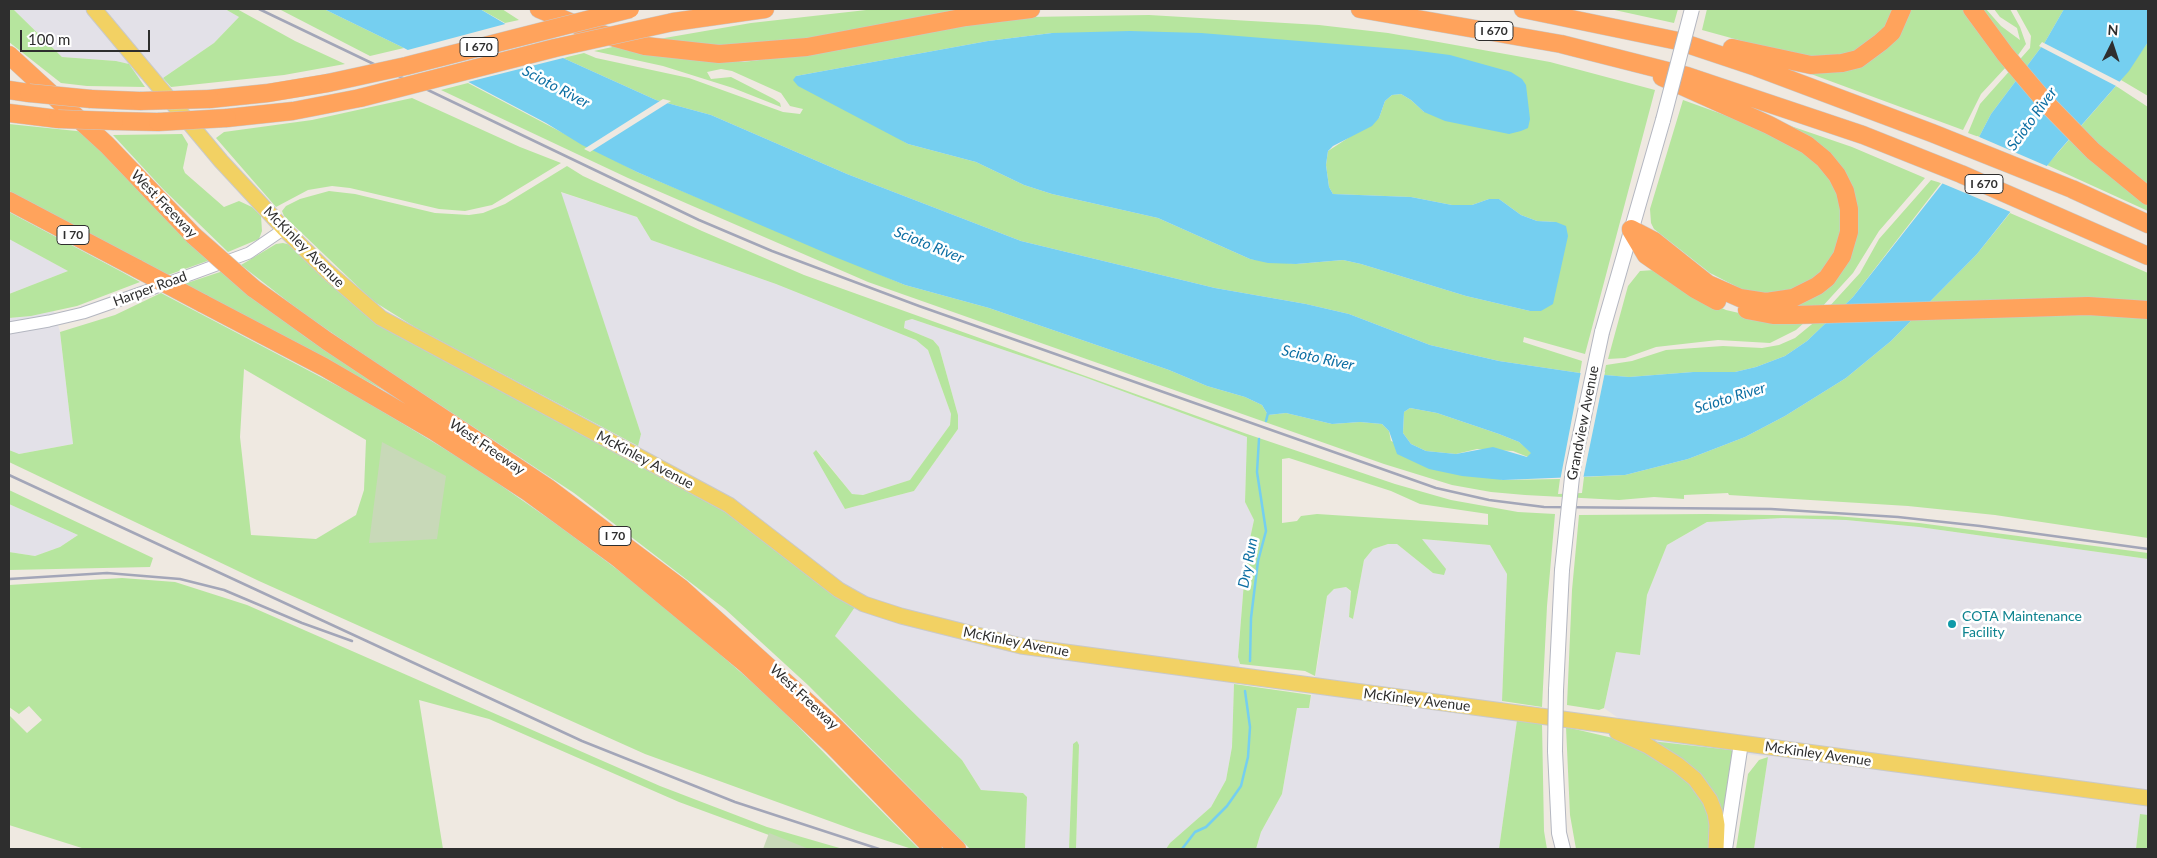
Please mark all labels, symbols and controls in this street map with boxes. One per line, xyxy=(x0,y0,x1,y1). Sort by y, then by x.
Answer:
scale bar xyxy=(22,20,152,52)
north arrow xyxy=(2087,20,2137,70)
text: N xyxy=(2107,21,2119,38)
road number: I 670 xyxy=(1475,22,1513,40)
text: 100 m xyxy=(28,30,70,48)
road number: I 670 xyxy=(460,38,498,56)
water label: Scioto River xyxy=(519,62,593,112)
water label: Scioto River xyxy=(2003,84,2061,154)
street label: West Freeway xyxy=(128,167,200,241)
road number: I 670 xyxy=(1965,174,2003,193)
street label: McKinley Avenue xyxy=(260,203,348,291)
water label: Scioto River xyxy=(892,223,966,267)
road number: I 70 xyxy=(57,226,89,244)
street label: Harper Road xyxy=(111,268,189,310)
water label: Scioto River xyxy=(1280,342,1356,374)
street label: Grandview Avenue xyxy=(1564,364,1602,482)
water label: Scioto River xyxy=(1692,379,1768,417)
street label: West Freeway xyxy=(446,416,528,478)
street label: McKinley Avenue xyxy=(594,427,696,493)
road number: I 70 xyxy=(599,526,631,546)
water label: Dry Run xyxy=(1234,536,1262,590)
place label: COTA Maintenance Facility xyxy=(1962,608,2082,640)
marker: COTA Maintenance Facility xyxy=(1946,618,1958,630)
street label: McKinley Avenue xyxy=(962,623,1070,661)
street label: West Freeway xyxy=(766,661,842,733)
street label: McKinley Avenue xyxy=(1363,685,1471,715)
street label: McKinley Avenue xyxy=(1764,738,1872,770)

